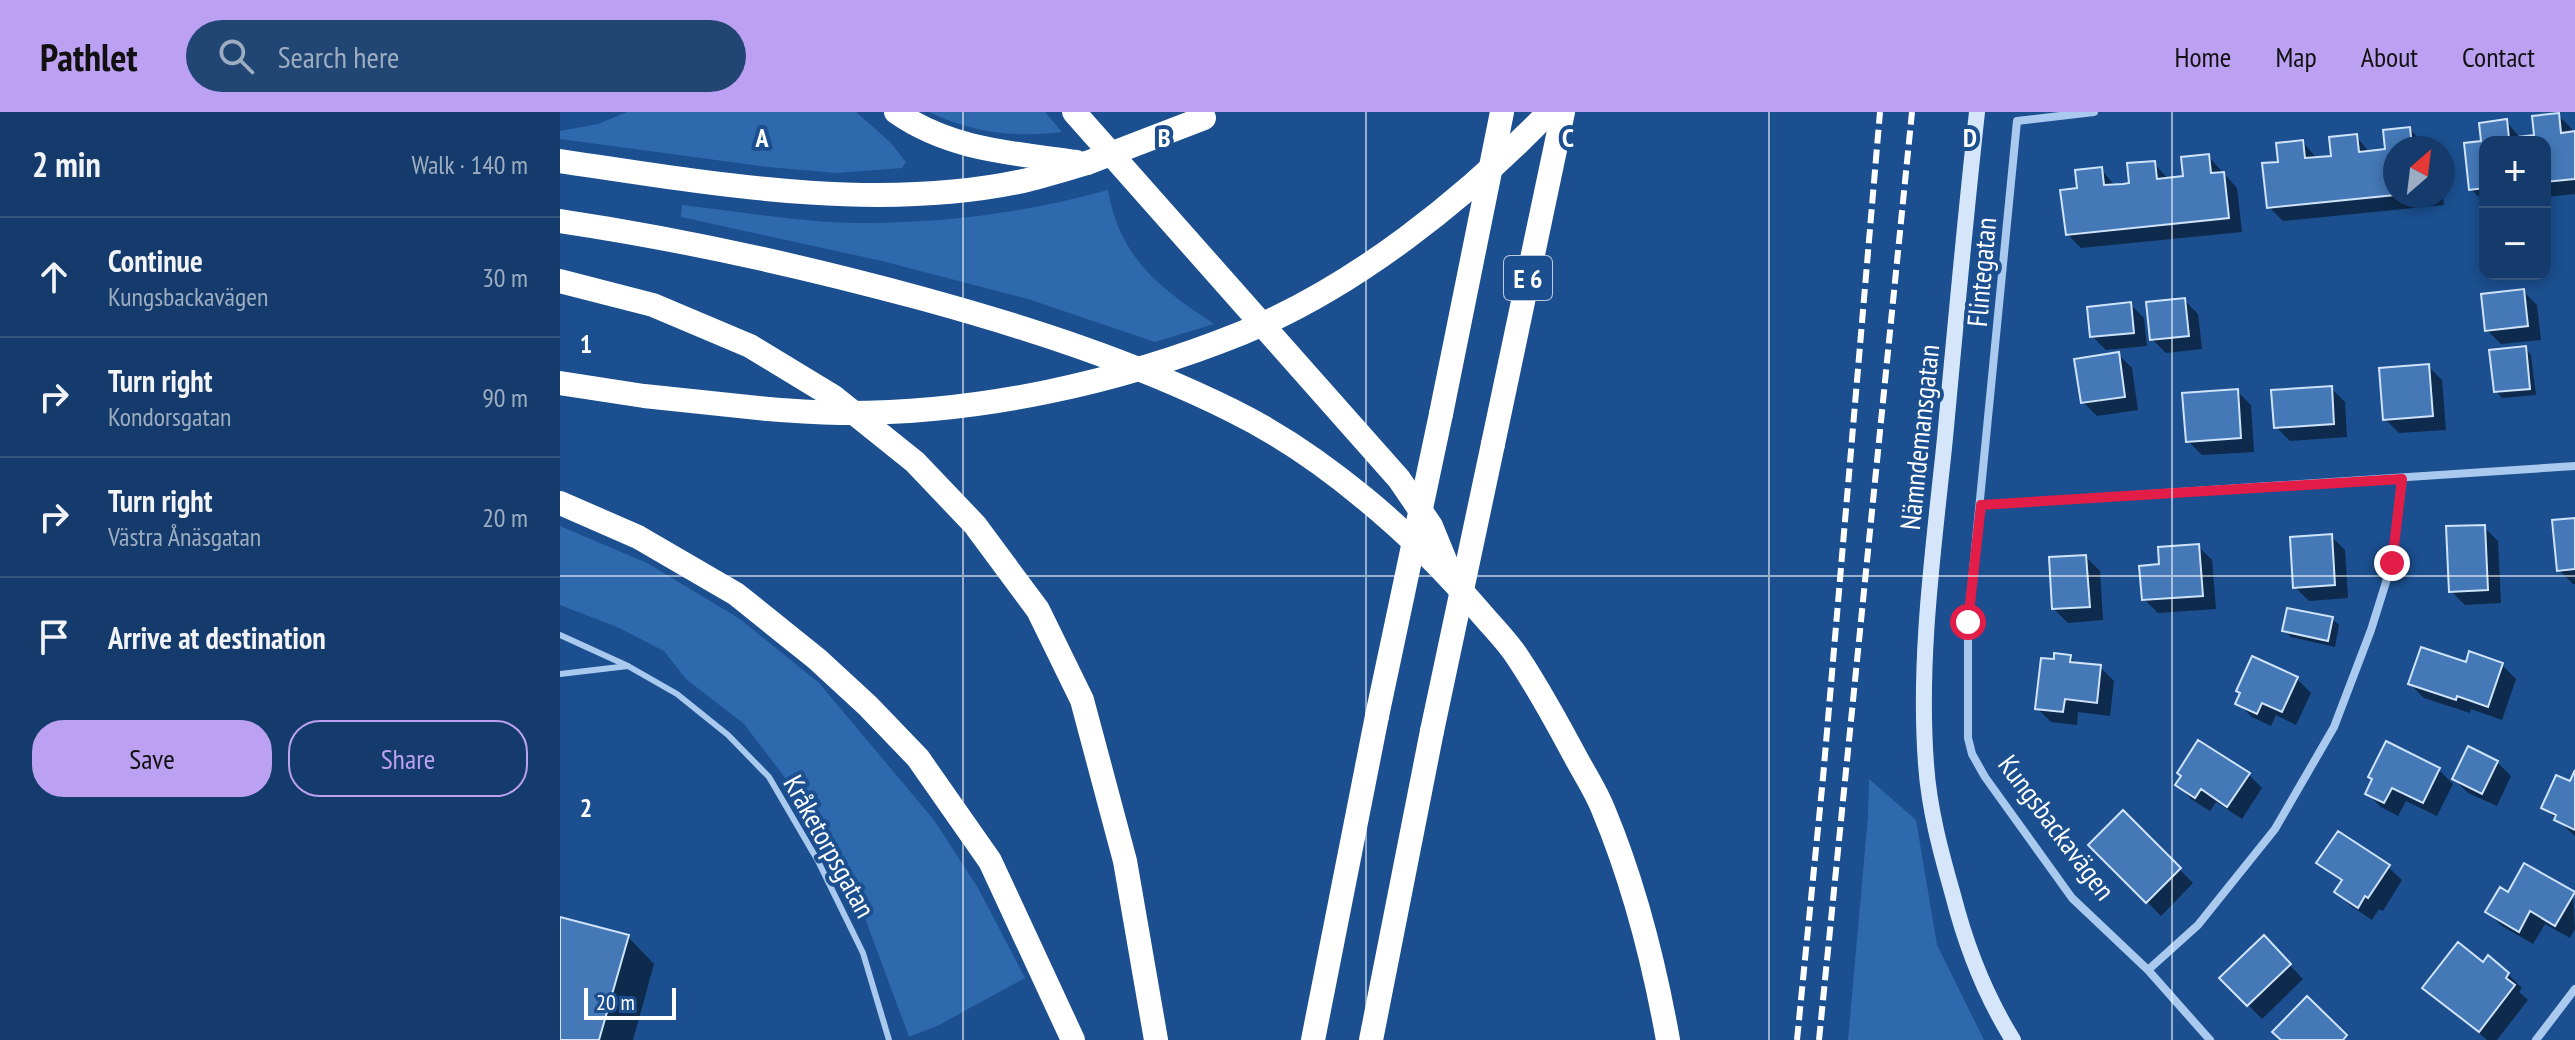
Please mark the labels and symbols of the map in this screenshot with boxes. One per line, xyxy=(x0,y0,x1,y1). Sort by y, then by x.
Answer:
text: A xyxy=(754,121,769,154)
text: B xyxy=(1158,121,1171,154)
text: C xyxy=(1562,121,1574,154)
text: D xyxy=(1963,121,1977,154)
north arrow xyxy=(2383,136,2455,208)
street label: Flintegatan xyxy=(1958,216,2004,328)
road number: E 6 xyxy=(1504,256,1552,300)
text: 1 xyxy=(580,327,592,360)
street label: Nämndemansgatan xyxy=(1891,342,1947,532)
route end xyxy=(2374,545,2410,581)
route start xyxy=(1950,604,1986,640)
street label: Kungsbackavägen xyxy=(1990,747,2124,907)
street label: Kråketorpsgatan xyxy=(776,768,884,924)
text: 2 xyxy=(580,791,592,824)
scale bar xyxy=(584,984,676,1020)

